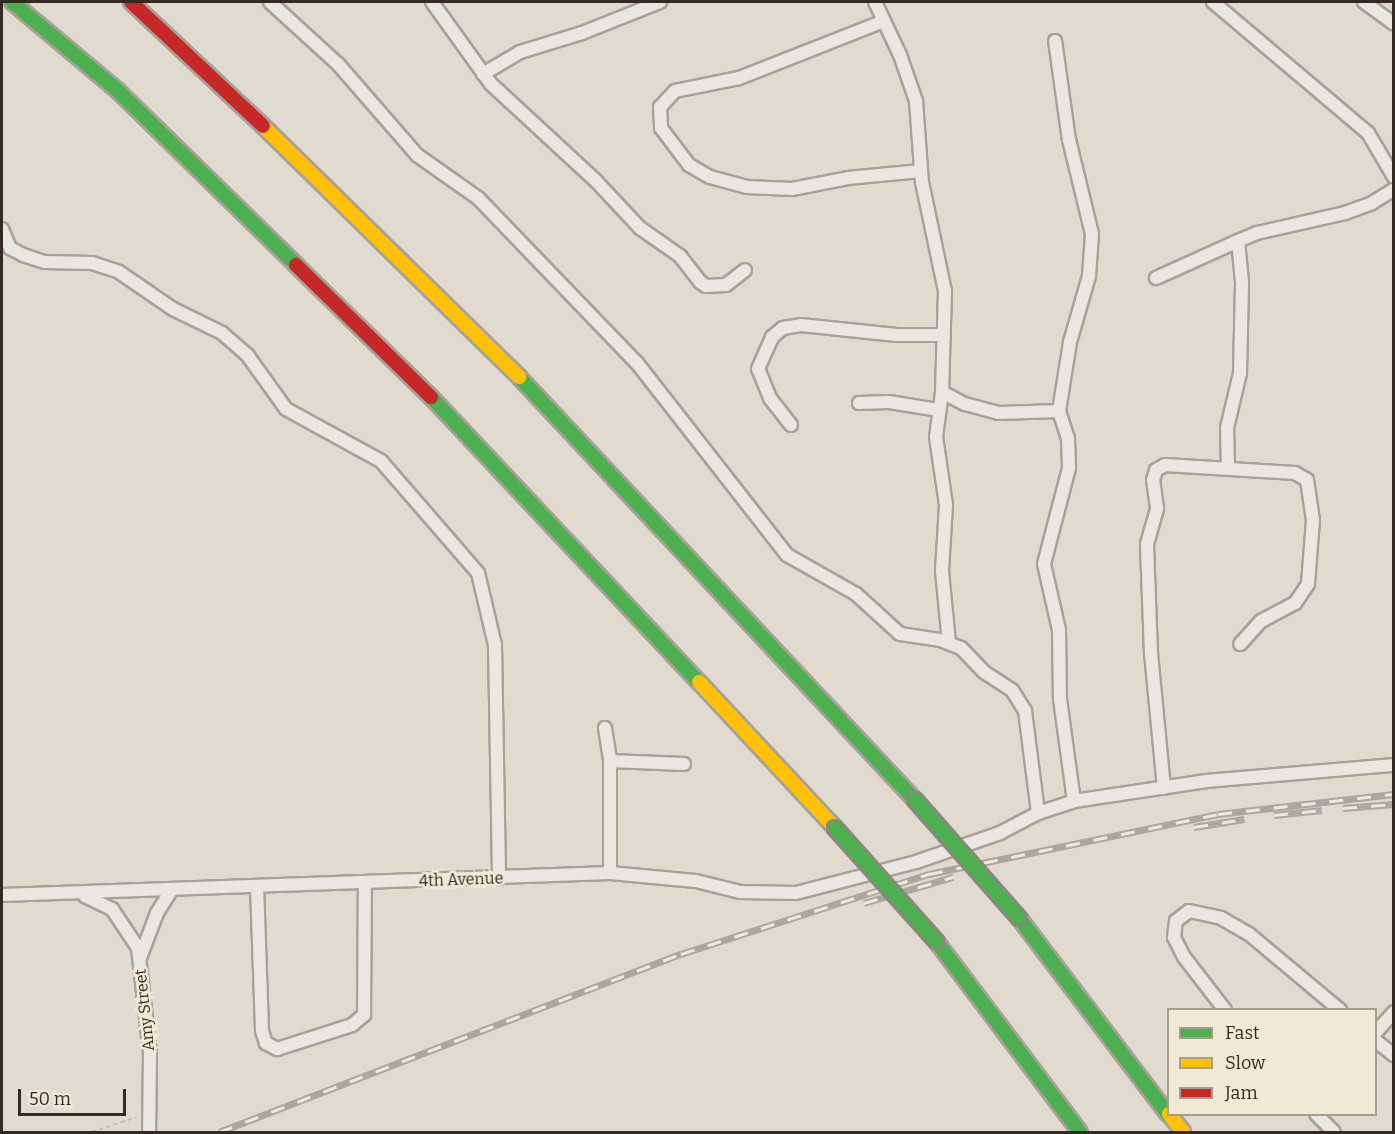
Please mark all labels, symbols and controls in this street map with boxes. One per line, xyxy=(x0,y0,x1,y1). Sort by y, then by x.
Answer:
street label: 4th Avenue xyxy=(419,869,503,891)
street label: Amy Street xyxy=(131,968,159,1052)
legend xyxy=(1167,1008,1377,1116)
text: Fast xyxy=(1225,1022,1260,1044)
text: Slow xyxy=(1225,1052,1265,1074)
scale bar xyxy=(21,1077,129,1115)
text: Jam xyxy=(1225,1082,1258,1104)
text: 50 m xyxy=(29,1088,71,1110)

